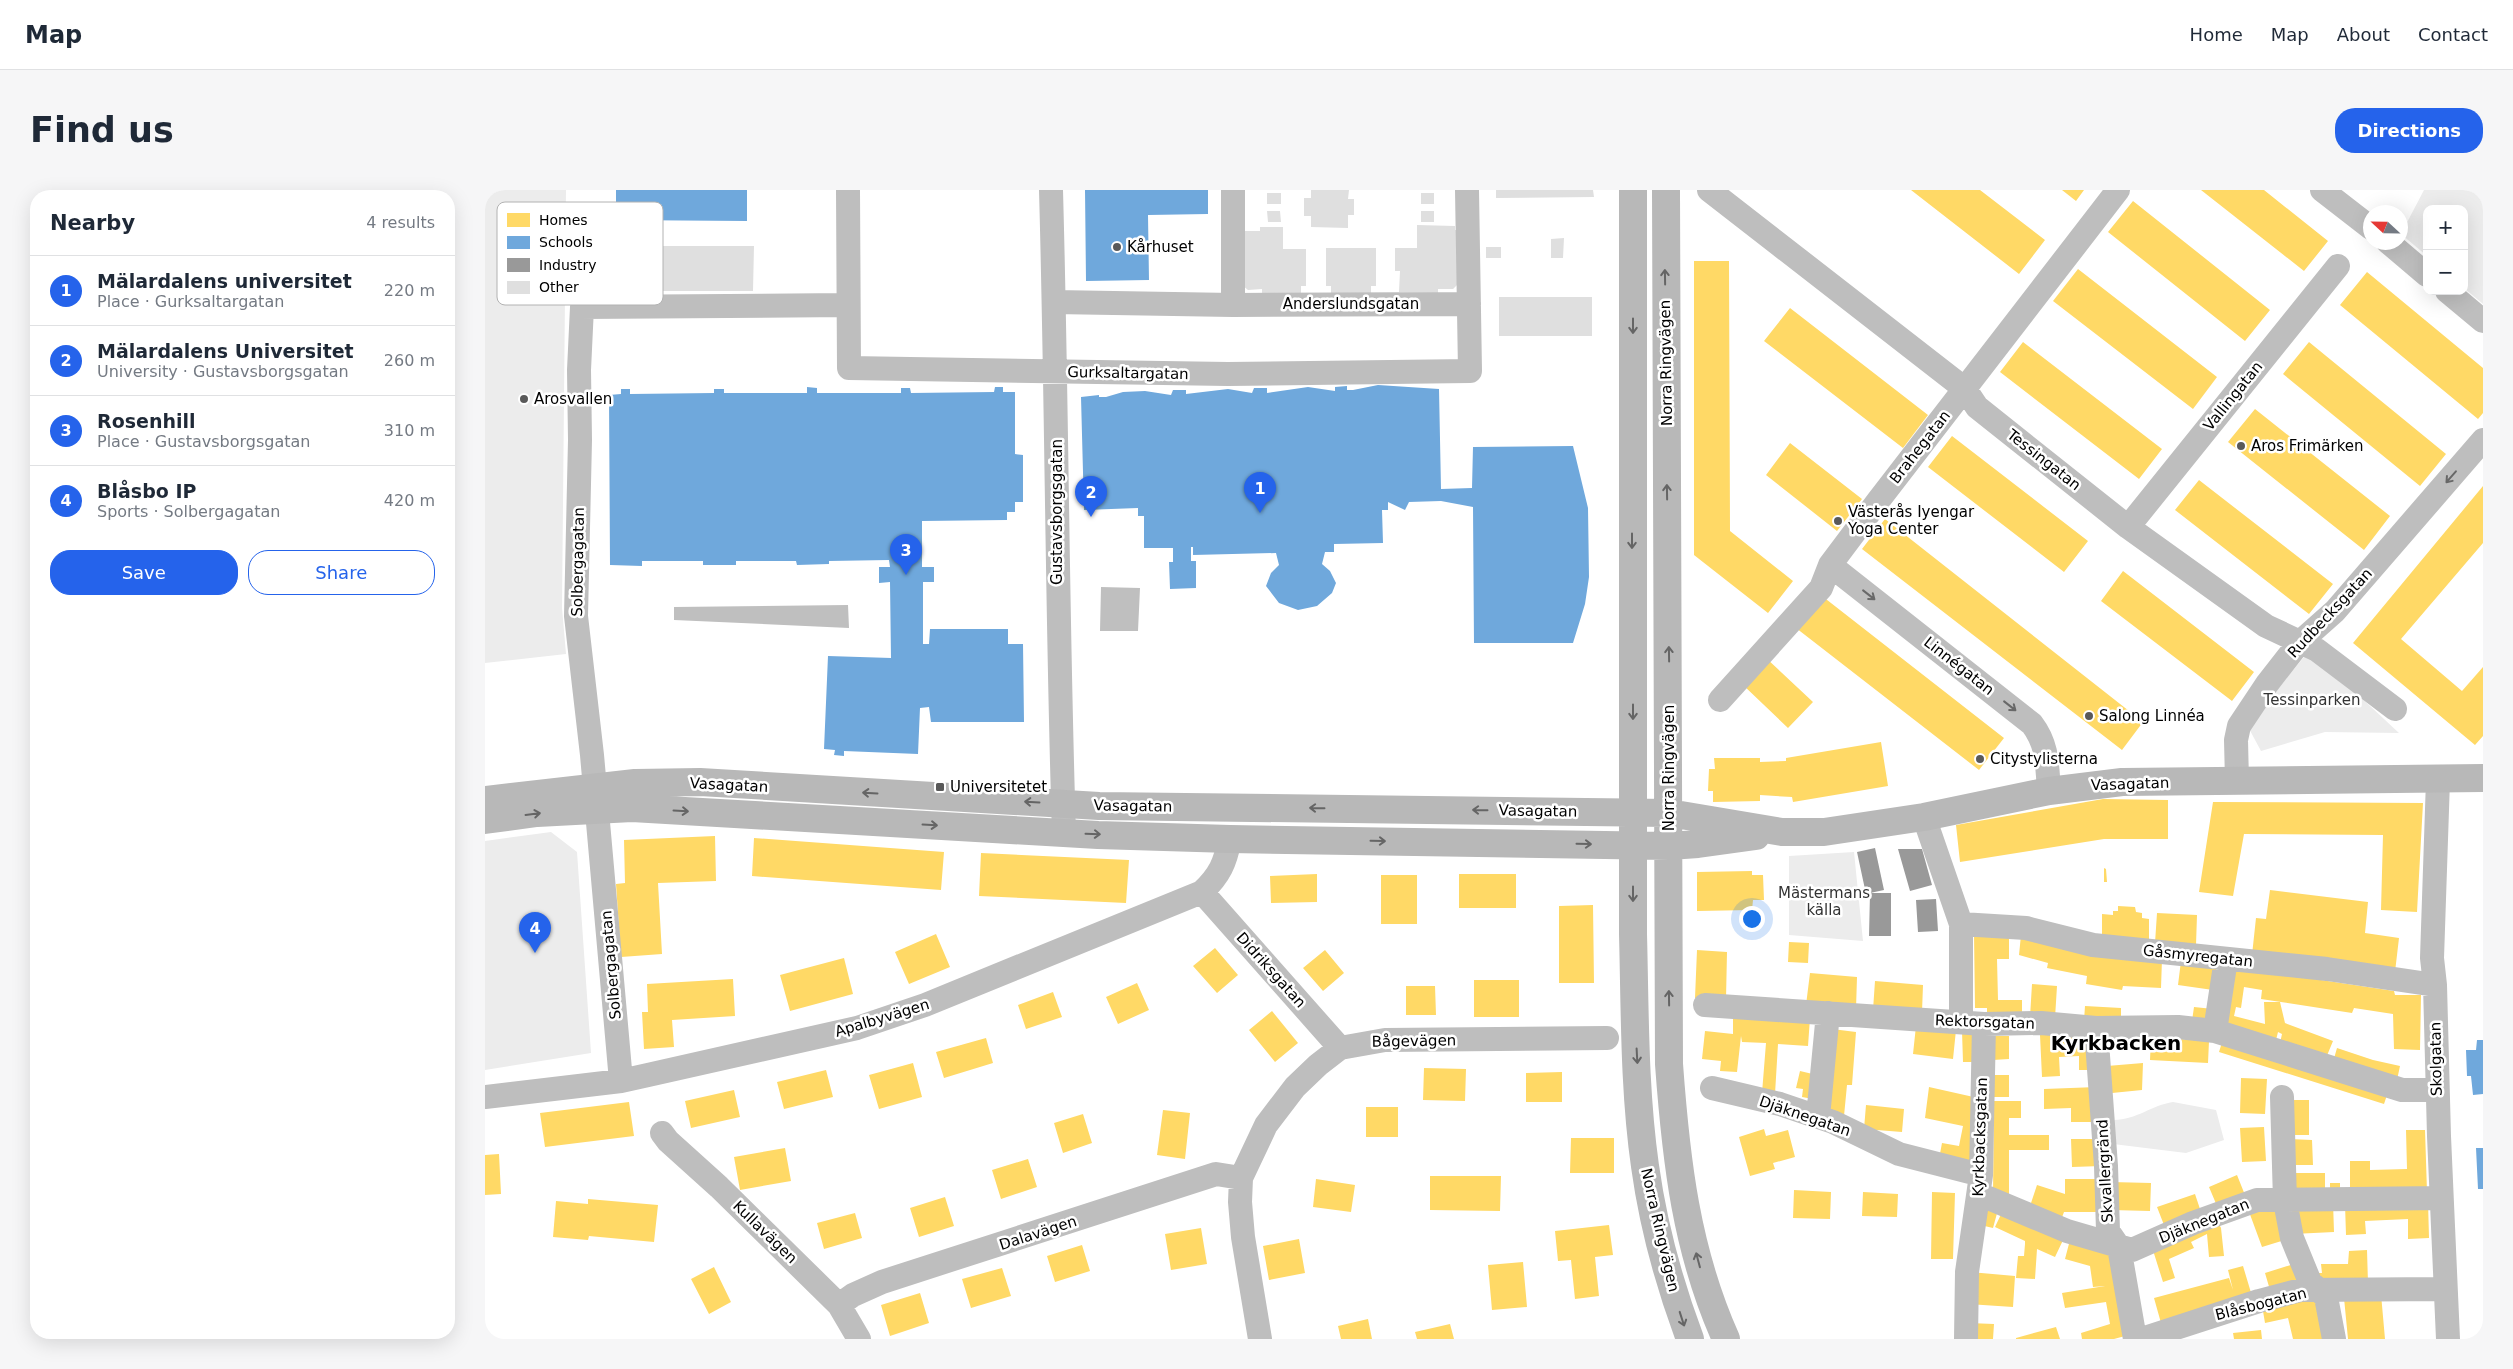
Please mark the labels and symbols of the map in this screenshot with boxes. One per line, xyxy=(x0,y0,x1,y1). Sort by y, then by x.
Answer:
legend xyxy=(497,202,663,305)
north arrow xyxy=(2363,205,2408,250)
text: Homes xyxy=(539,212,588,228)
text: Schools xyxy=(539,234,593,250)
place label: Kårhuset xyxy=(1127,238,1194,256)
marker: Kårhuset xyxy=(1111,241,1123,253)
text: Industry xyxy=(539,257,597,273)
one-way arrow xyxy=(1660,269,1670,286)
text: Other xyxy=(539,279,579,295)
street label: Anderslundsgatan xyxy=(1283,295,1419,313)
street label: Norra Ringvägen xyxy=(1656,300,1676,426)
one-way arrow xyxy=(1628,318,1638,334)
street label: Vallingatan xyxy=(2200,358,2266,434)
street label: Gurksaltargatan xyxy=(1067,363,1189,383)
place label: Arosvallen xyxy=(534,390,612,408)
marker: Arosvallen xyxy=(518,393,530,405)
street label: Brahegatan xyxy=(1886,407,1954,487)
street label: Tessingatan xyxy=(2003,425,2084,494)
place label: Aros Frimärken xyxy=(2251,437,2364,455)
street label: Gustavsborgsgatan xyxy=(1048,439,1066,585)
marker: Aros Frimärken xyxy=(2235,440,2247,452)
one-way arrow xyxy=(2445,470,2457,483)
pin: 1 xyxy=(1244,472,1276,513)
pin: 2 xyxy=(1075,476,1107,517)
one-way arrow xyxy=(1662,484,1672,500)
place label: Västerås Iyengar Yoga Center xyxy=(1847,503,1975,538)
street label: Solbergagatan xyxy=(568,507,588,617)
marker: Västerås Iyengar Yoga Center xyxy=(1832,515,1844,527)
one-way arrow xyxy=(1627,532,1637,549)
pin: 3 xyxy=(890,534,922,575)
street label: Rudbecksgatan xyxy=(2284,565,2376,661)
one-way arrow xyxy=(1862,590,1875,601)
street label: Linnégatan xyxy=(1920,633,1998,699)
one-way arrow xyxy=(1664,647,1674,663)
park label: Tessinparken xyxy=(2263,691,2360,709)
one-way arrow xyxy=(2003,701,2016,712)
one-way arrow xyxy=(1628,703,1638,719)
street label: Norra Ringvägen xyxy=(1660,705,1678,831)
place label: Salong Linnéa xyxy=(2099,707,2205,725)
marker: Salong Linnéa xyxy=(2083,710,2095,722)
place label: Citystylisterna xyxy=(1990,750,2098,768)
marker: Citystylisterna xyxy=(1974,753,1986,765)
street label: Vasagatan xyxy=(689,774,769,796)
street label: Vasagatan xyxy=(2090,774,2170,794)
place label: Universitetet xyxy=(950,778,1047,796)
marker: Universitetet xyxy=(934,781,946,793)
one-way arrow xyxy=(862,788,878,797)
street label: Vasagatan xyxy=(1094,796,1172,816)
one-way arrow xyxy=(1025,798,1041,807)
street label: Vasagatan xyxy=(1499,801,1577,821)
one-way arrow xyxy=(1309,804,1325,813)
one-way arrow xyxy=(1472,805,1488,815)
one-way arrow xyxy=(673,807,689,816)
one-way arrow xyxy=(525,809,541,819)
one-way arrow xyxy=(922,821,938,830)
one-way arrow xyxy=(1084,830,1100,839)
one-way arrow xyxy=(1369,836,1385,846)
one-way arrow xyxy=(1576,840,1592,849)
park label: Mästermans källa xyxy=(1778,884,1870,919)
one-way arrow xyxy=(1628,886,1638,902)
your location xyxy=(1739,906,1765,932)
street label: Solbergagatan xyxy=(597,910,625,1020)
pin: 4 xyxy=(519,912,551,953)
street label: Didriksgatan xyxy=(1232,929,1310,1011)
street label: Gåsmyregatan xyxy=(2142,941,2254,971)
one-way arrow xyxy=(1664,990,1674,1006)
street label: Apalbyvägen xyxy=(833,995,931,1041)
street label: Rektorsgatan xyxy=(1935,1011,2035,1033)
street label: Skolgatan xyxy=(2426,1022,2446,1096)
street label: Bågevägen xyxy=(1372,1031,1456,1051)
district label: Kyrkbacken xyxy=(2051,1031,2181,1055)
one-way arrow xyxy=(1632,1048,1641,1064)
street label: Kyrkbacksgatan xyxy=(1969,1077,1991,1197)
street label: Djäknegatan xyxy=(1757,1092,1853,1140)
street label: Skvallergränd xyxy=(2093,1119,2117,1223)
street label: Norra Ringvägen xyxy=(1637,1166,1683,1294)
street label: Djäknegatan xyxy=(2156,1195,2252,1247)
street label: Kullavägen xyxy=(729,1197,801,1267)
street label: Dalavägen xyxy=(997,1212,1079,1254)
one-way arrow xyxy=(1693,1252,1702,1268)
street label: Blåsbogatan xyxy=(2213,1284,2309,1324)
one-way arrow xyxy=(1678,1310,1688,1326)

